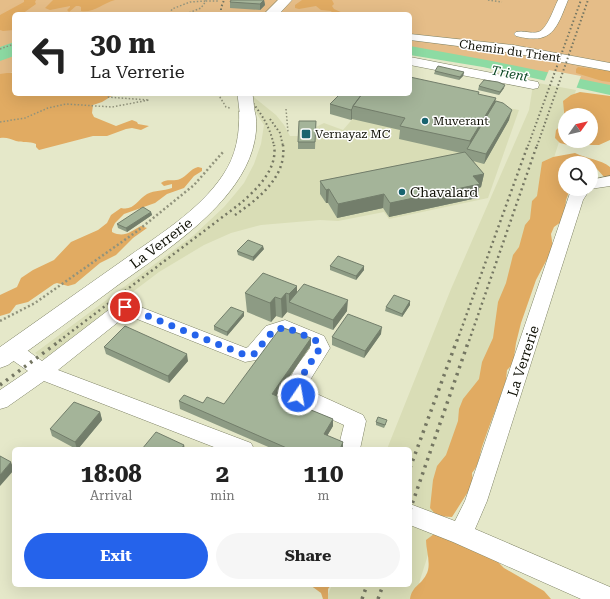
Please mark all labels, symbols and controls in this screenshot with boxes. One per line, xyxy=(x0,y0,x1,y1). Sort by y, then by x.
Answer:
text: 30 m xyxy=(90,27,155,60)
icon: left xyxy=(24,28,76,80)
street label: Chemin du Trient xyxy=(458,37,562,65)
text: La Verrerie xyxy=(90,61,185,82)
water label: Trient xyxy=(490,63,530,84)
north arrow xyxy=(558,108,598,148)
map controls xyxy=(558,108,598,196)
place label: Muverant xyxy=(433,114,489,128)
marker: Muverant xyxy=(420,116,430,126)
place label: Vernayaz MC xyxy=(315,127,391,141)
marker: Vernayaz MC xyxy=(300,128,312,140)
button: search xyxy=(558,156,598,196)
place label: Chavalard xyxy=(410,184,478,200)
marker: Chavalard xyxy=(397,187,407,197)
street label: La Verrerie xyxy=(127,214,195,272)
pin xyxy=(108,290,142,324)
icon: arrive xyxy=(114,296,136,318)
street label: La Verrerie xyxy=(504,323,542,398)
position arrow xyxy=(277,374,319,416)
text: 18:08 xyxy=(81,460,142,488)
text: 2 xyxy=(216,460,229,488)
text: 110 xyxy=(303,460,344,488)
text: Arrival xyxy=(90,488,132,503)
text: min xyxy=(210,488,235,503)
text: m xyxy=(317,488,329,503)
button: Exit xyxy=(24,533,208,579)
button: Share xyxy=(216,533,400,579)

